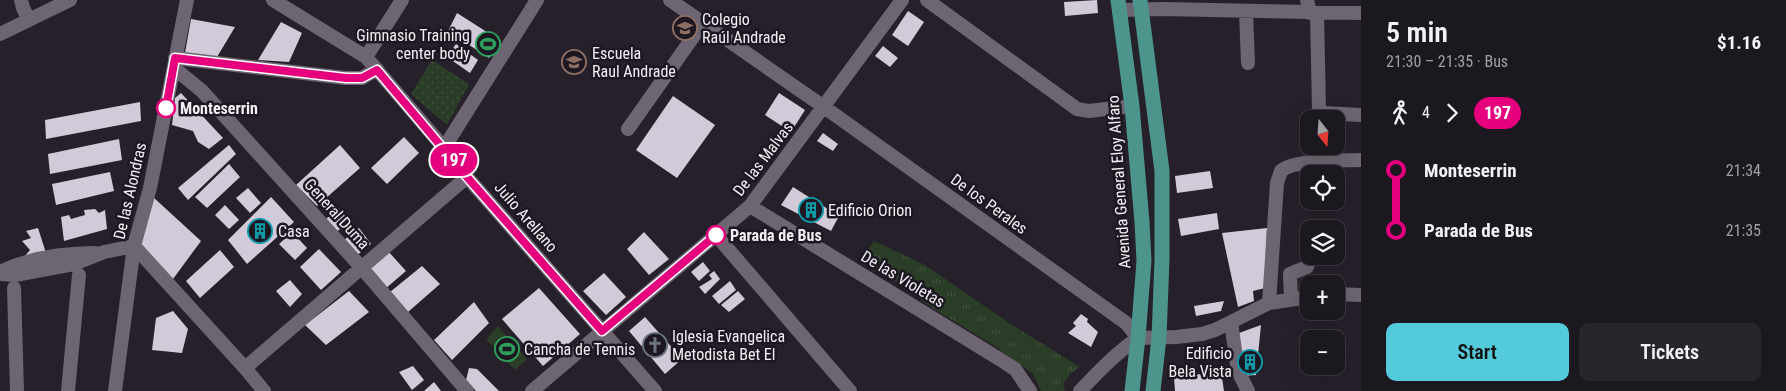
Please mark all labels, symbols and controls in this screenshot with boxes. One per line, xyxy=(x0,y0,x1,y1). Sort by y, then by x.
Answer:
place label: Colegio Raúl Andrade xyxy=(702,10,786,47)
school or university icon: Colegio Raúl Andrade xyxy=(672,15,698,41)
text: 5 min xyxy=(1386,16,1448,49)
place label: Gimnasio Training center body xyxy=(356,26,470,63)
sports icon: Gimnasio Training center body xyxy=(475,31,501,57)
text: $1.16 xyxy=(1717,31,1761,54)
place label: Escuela Raul Andrade xyxy=(592,44,676,81)
school or university icon: Escuela Raul Andrade xyxy=(561,49,587,75)
text: 21:30 – 21:35 · Bus xyxy=(1386,52,1508,71)
street label: Avenida General Eloy Alfaro xyxy=(1103,95,1135,269)
marker: Monteserrin xyxy=(156,98,176,118)
place label: Monteserrin xyxy=(180,99,258,118)
icon: walk xyxy=(1386,99,1414,127)
icon: forward xyxy=(1438,99,1466,127)
text: 197 xyxy=(1484,102,1511,123)
text: 4 xyxy=(1422,103,1430,122)
north arrow xyxy=(1300,110,1345,155)
map controls xyxy=(1300,110,1345,375)
street label: De las Malvas xyxy=(729,118,797,200)
street label: De las Alondras xyxy=(110,141,150,241)
line badge: 197 xyxy=(425,144,483,176)
text: 197 xyxy=(440,149,468,170)
text: Monteserrin xyxy=(1424,159,1517,182)
text: 21:34 xyxy=(1726,161,1761,180)
button: locate xyxy=(1300,165,1345,210)
street label: De los Perales xyxy=(947,170,1031,238)
street label: General Duma xyxy=(300,175,374,253)
street label: Julio Arellano xyxy=(490,178,562,256)
building icon: Edificio Orion xyxy=(798,197,824,223)
place label: Edificio Orion xyxy=(828,201,912,220)
building icon: Casa xyxy=(247,218,273,244)
text: Parada de Bus xyxy=(1424,219,1533,242)
button: layers xyxy=(1300,220,1345,265)
text: 21:35 xyxy=(1726,221,1761,240)
place label: Casa xyxy=(278,222,310,241)
marker: Parada de Bus xyxy=(706,225,726,245)
place label: Parada de Bus xyxy=(730,226,822,245)
street label: De las Violetas xyxy=(858,247,948,311)
button: + xyxy=(1300,275,1345,320)
button: Start xyxy=(1386,323,1569,381)
button: Tickets xyxy=(1579,323,1761,381)
place label: Iglesia Evangelica Metodista Bet El xyxy=(672,327,785,364)
button: − xyxy=(1300,330,1345,375)
church icon: Iglesia Evangelica Metodista Bet El xyxy=(642,332,668,358)
sports icon: Cancha de Tennis xyxy=(494,336,520,362)
place label: Cancha de Tennis xyxy=(524,340,635,359)
place label: Edificio Bela Vista xyxy=(1168,344,1232,381)
building icon: Edificio Bela Vista xyxy=(1237,349,1263,375)

